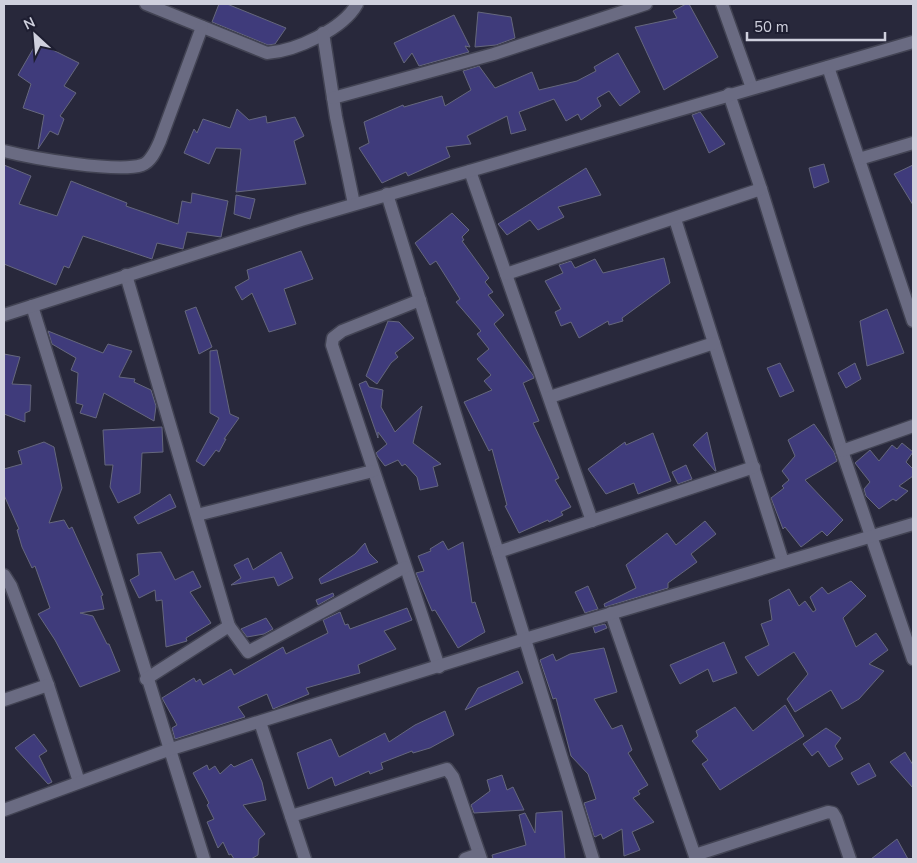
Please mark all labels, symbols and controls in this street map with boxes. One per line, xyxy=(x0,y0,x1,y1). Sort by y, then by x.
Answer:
north arrow xyxy=(10,10,60,60)
scale bar xyxy=(747,10,884,42)
text: N xyxy=(21,13,38,35)
text: 50 m xyxy=(754,17,789,37)

